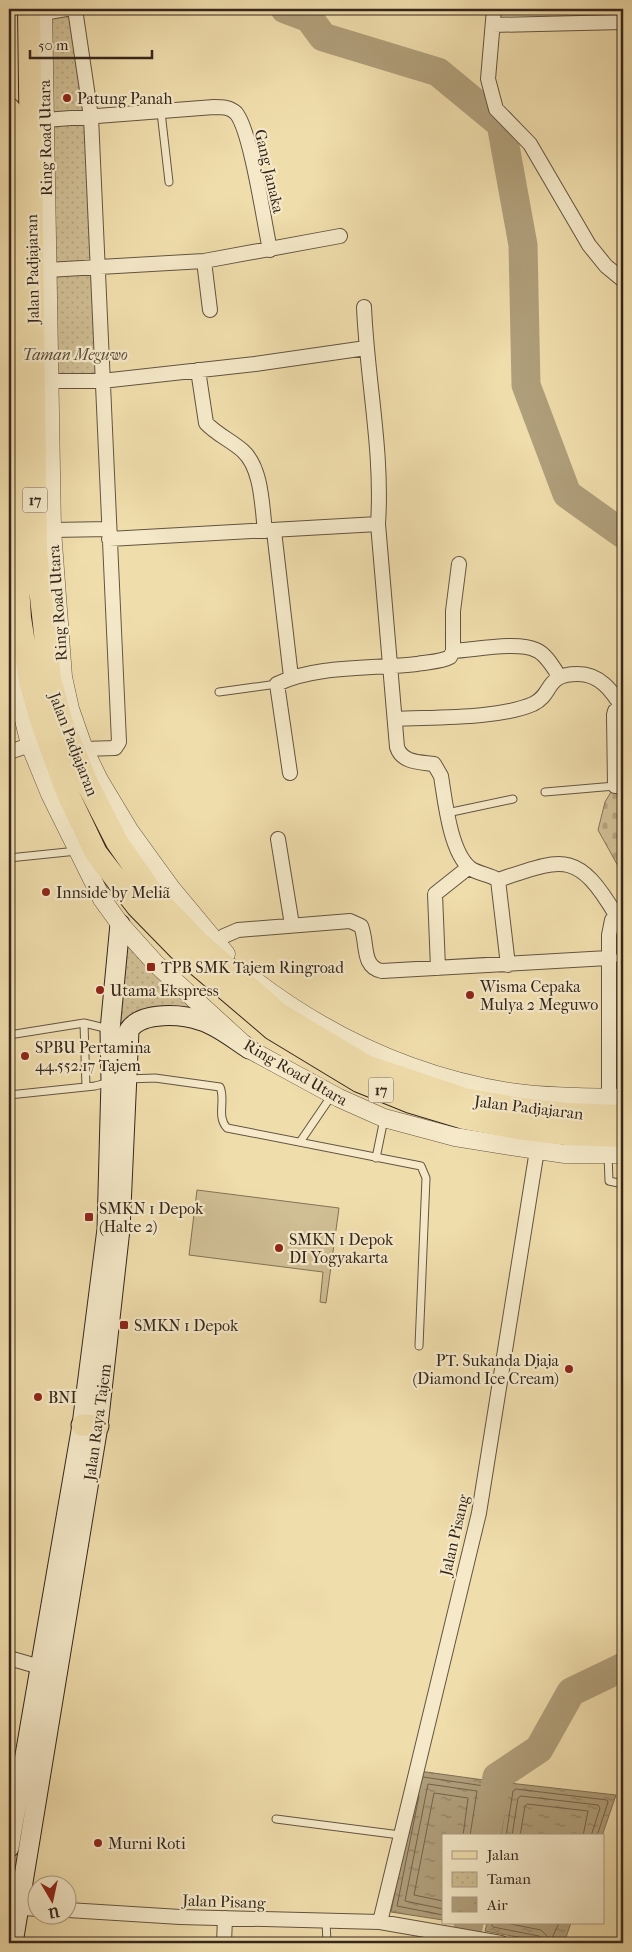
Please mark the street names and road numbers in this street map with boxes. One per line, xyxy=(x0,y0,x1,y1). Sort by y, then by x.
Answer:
street label: Ring Road Utara xyxy=(35,79,56,196)
street label: Gang Janaka xyxy=(251,127,289,215)
street label: Jalan Padjajaran xyxy=(22,213,43,326)
road number: 17 xyxy=(22,488,48,512)
street label: Ring Road Utara xyxy=(44,544,71,662)
street label: Jalan Padjajaran xyxy=(44,688,102,799)
street label: Ring Road Utara xyxy=(241,1035,351,1110)
road number: 17 xyxy=(368,1078,394,1102)
street label: Jalan Padjajaran xyxy=(471,1091,585,1124)
street label: Jalan Raya Tajem xyxy=(80,1362,115,1484)
street label: Jalan Pisang xyxy=(435,1492,473,1580)
street label: Jalan Pisang xyxy=(180,1890,266,1912)

